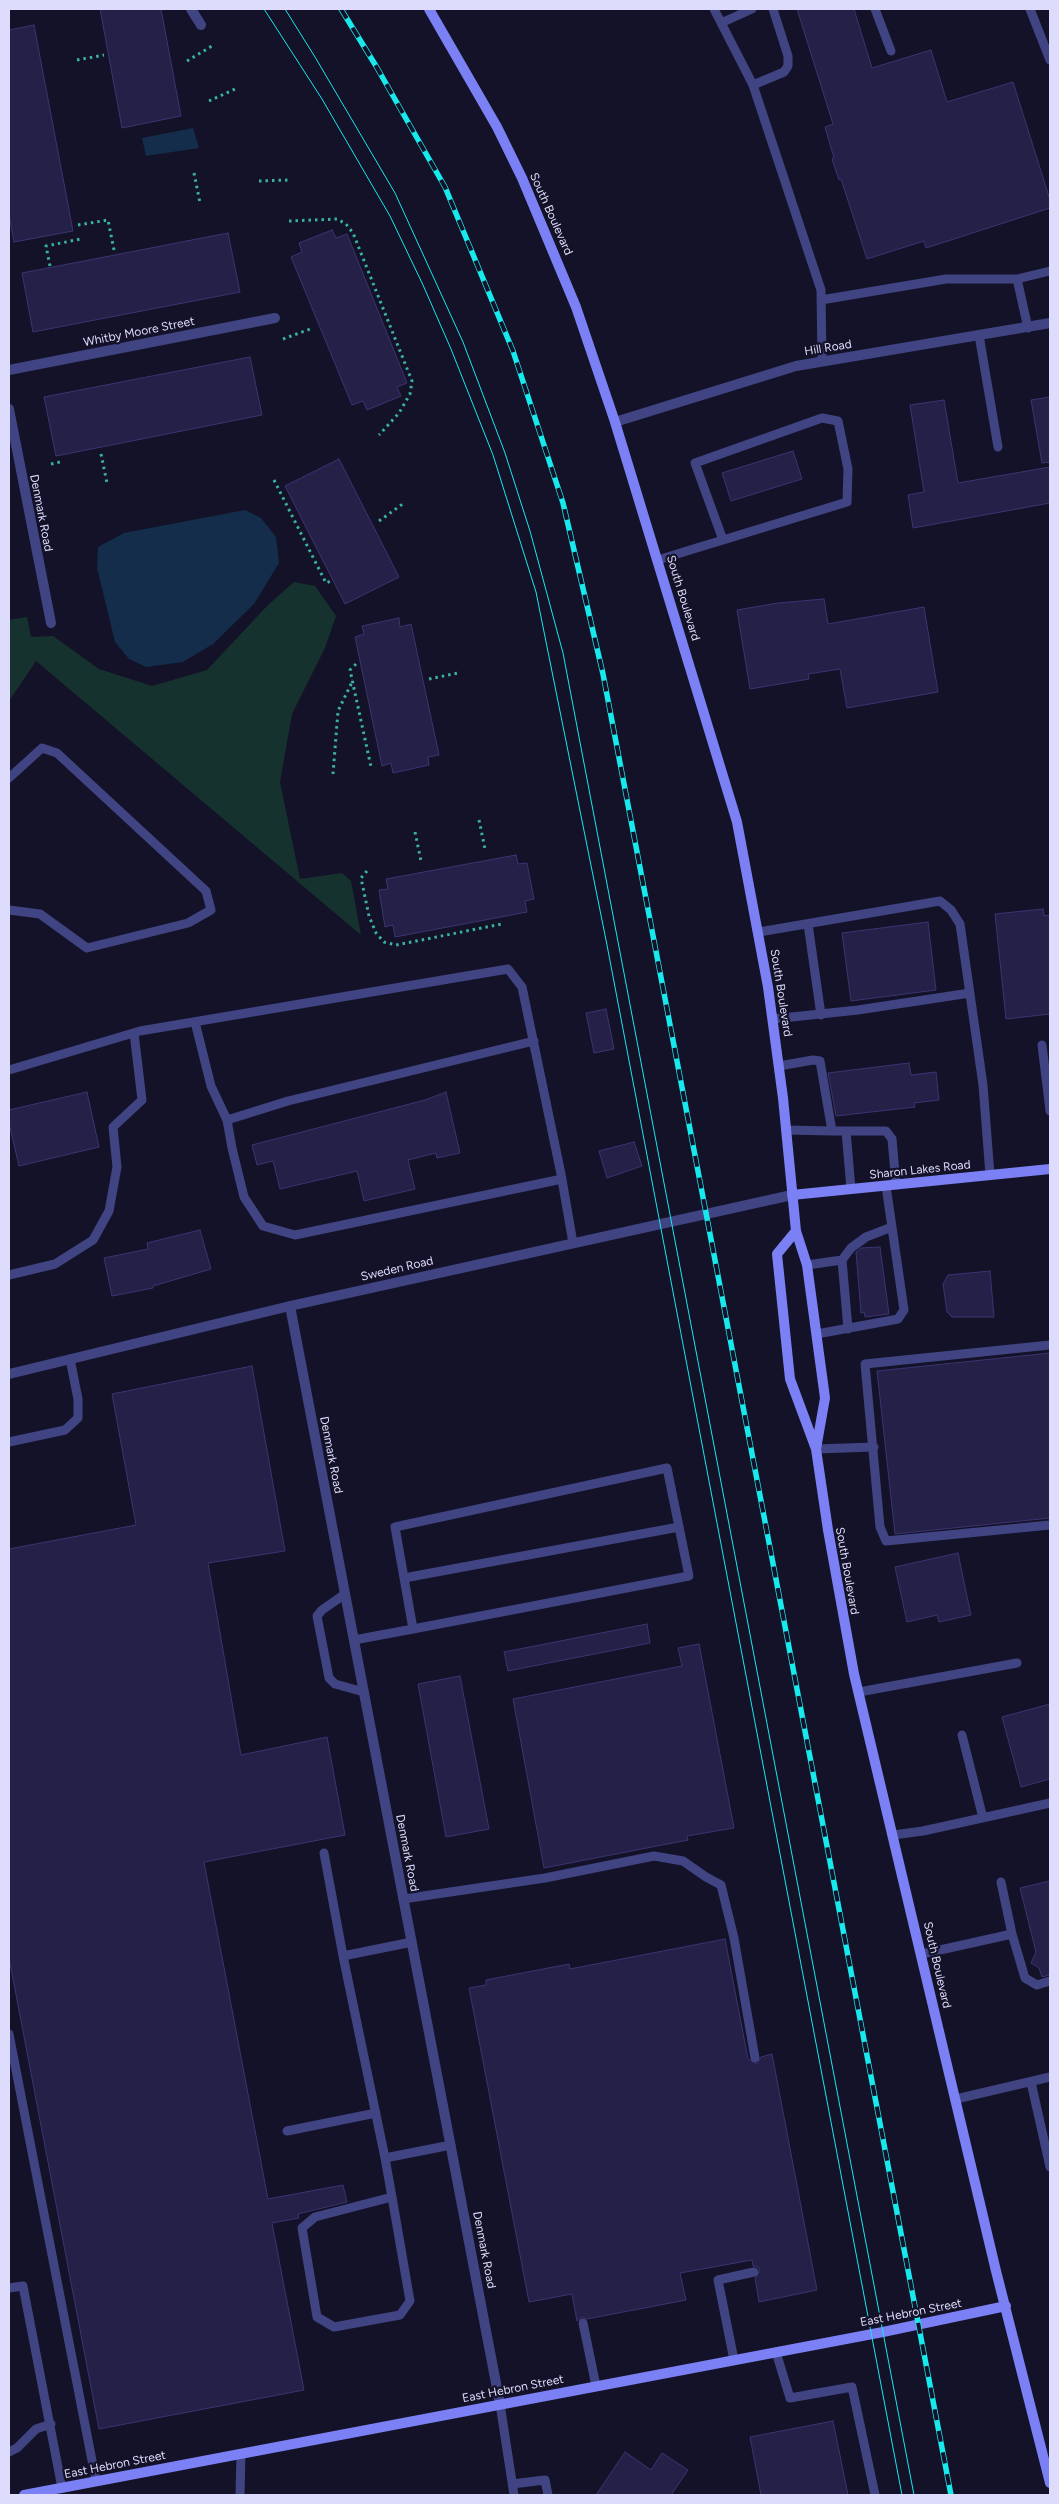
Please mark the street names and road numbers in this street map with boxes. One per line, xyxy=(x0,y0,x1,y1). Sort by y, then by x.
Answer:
street label: South Boulevard xyxy=(526,171,576,257)
street label: Whitby Moore Street xyxy=(82,314,196,350)
street label: Hill Road xyxy=(803,337,853,359)
street label: Denmark Road xyxy=(26,473,56,553)
street label: South Boulevard xyxy=(663,554,703,642)
street label: South Boulevard xyxy=(767,948,795,1038)
street label: Sharon Lakes Road xyxy=(869,1158,971,1182)
street label: Sweden Road xyxy=(359,1254,435,1284)
street label: Denmark Road xyxy=(316,1415,346,1495)
street label: South Boulevard xyxy=(832,1526,862,1616)
street label: Denmark Road xyxy=(392,1813,422,1893)
street label: South Boulevard xyxy=(920,1920,954,2010)
street label: Denmark Road xyxy=(469,2210,499,2290)
street label: East Hebron Street xyxy=(859,2296,963,2330)
street label: East Hebron Street xyxy=(461,2372,565,2406)
street label: East Hebron Street xyxy=(63,2448,167,2482)

